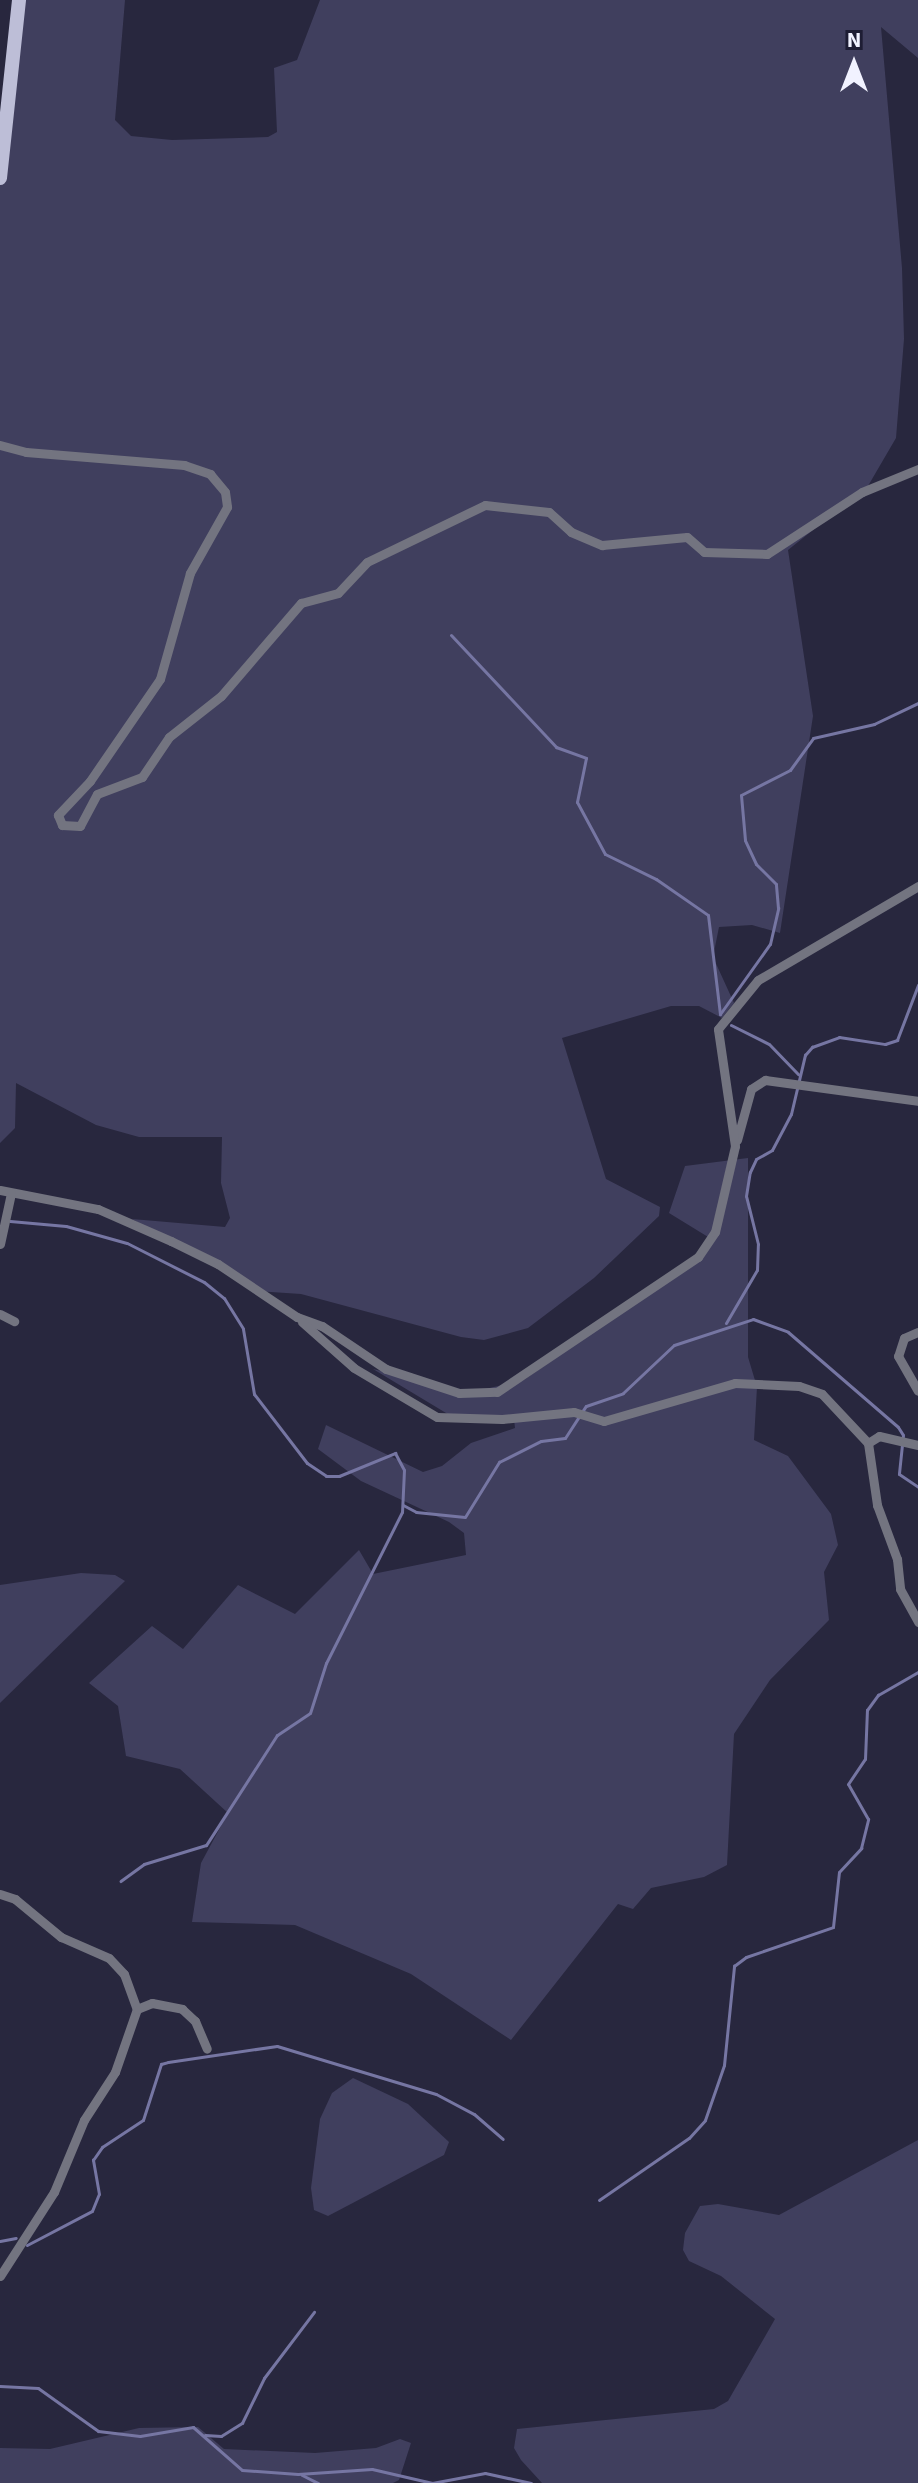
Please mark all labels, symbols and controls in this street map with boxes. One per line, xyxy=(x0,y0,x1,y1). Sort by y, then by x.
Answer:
north arrow xyxy=(814,24,894,104)
text: N xyxy=(847,24,861,56)

